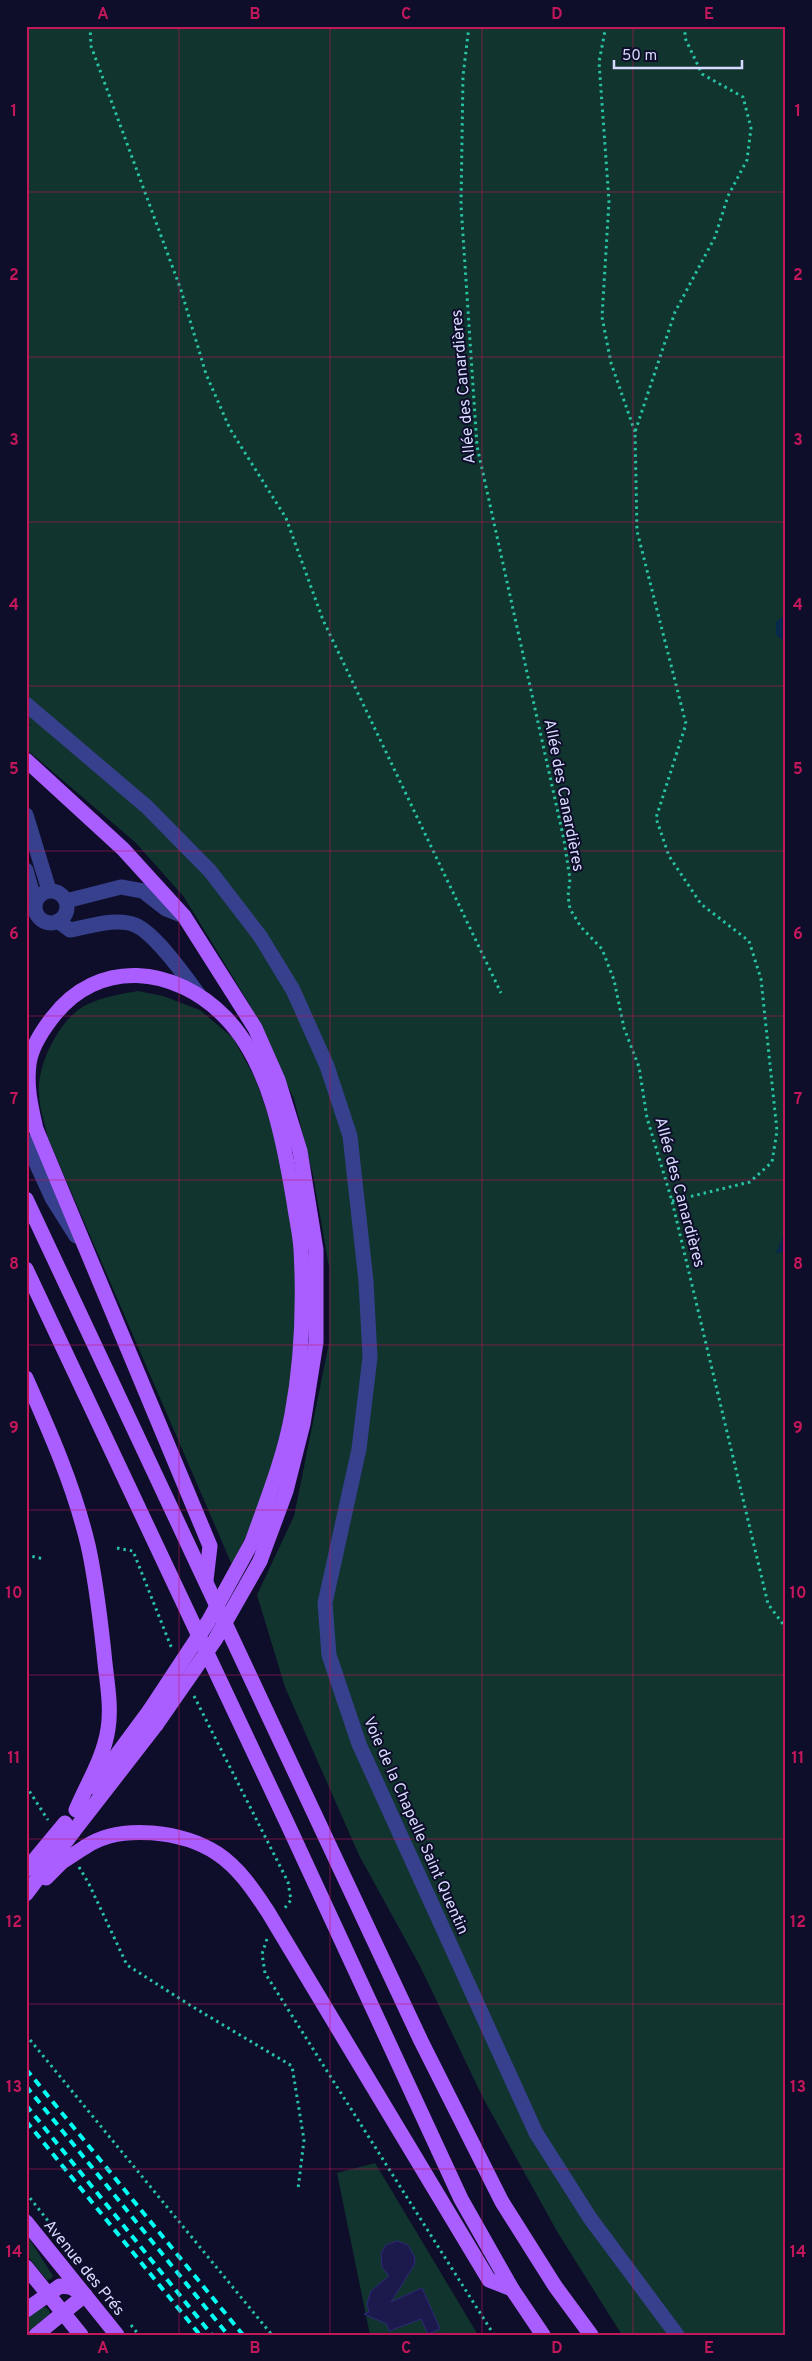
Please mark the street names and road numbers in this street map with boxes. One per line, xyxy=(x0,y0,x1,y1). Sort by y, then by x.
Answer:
street label: Allée des Canardières xyxy=(447,309,481,465)
street label: Allée des Canardières xyxy=(538,717,588,873)
street label: Allée des Canardières xyxy=(649,1115,709,1270)
street label: Voie de la Chapelle Saint Quentin xyxy=(358,1714,472,1938)
street label: Avenue des Prés xyxy=(39,2216,128,2320)

